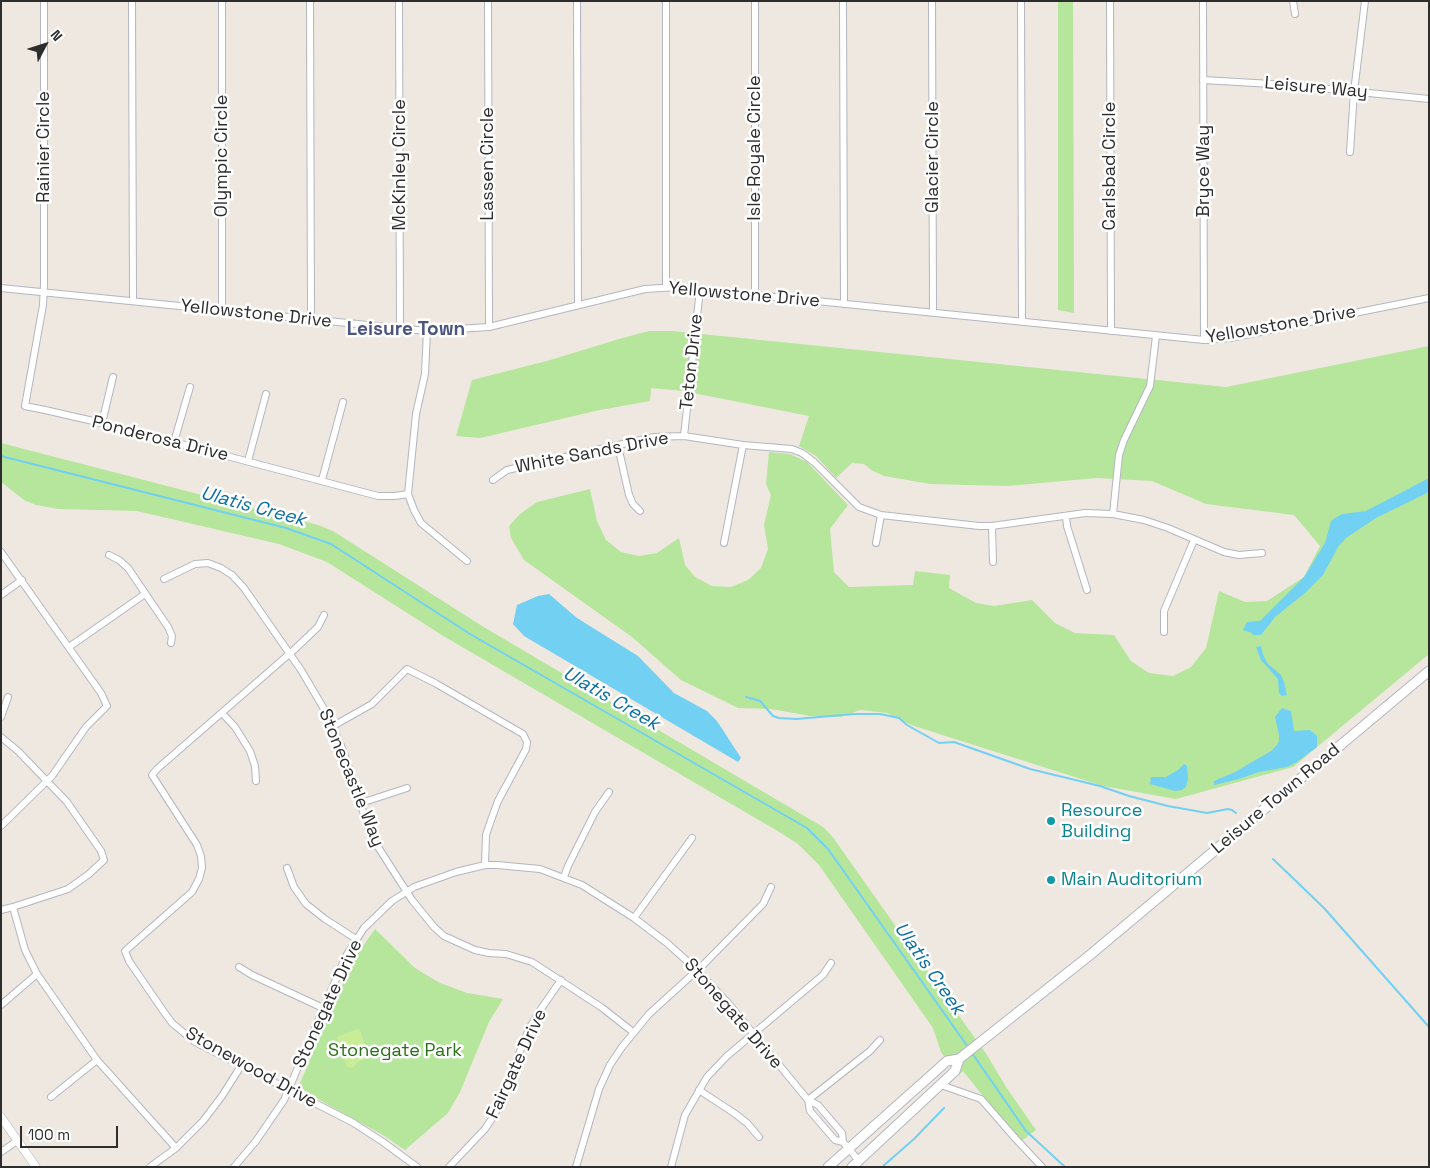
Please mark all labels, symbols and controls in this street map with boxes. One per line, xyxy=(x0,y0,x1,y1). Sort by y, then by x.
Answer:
north arrow xyxy=(20,20,70,70)
text: N xyxy=(47,26,66,45)
street label: Leisure Way xyxy=(1263,73,1369,103)
street label: Isle Royale Circle xyxy=(744,75,766,221)
street label: Rainier Circle xyxy=(33,91,55,203)
street label: Olympic Circle xyxy=(211,95,233,217)
street label: McKinley Circle xyxy=(389,99,411,231)
street label: Glacier Circle xyxy=(922,101,944,213)
street label: Carlsbad Circle xyxy=(1099,102,1121,230)
street label: Lassen Circle xyxy=(477,107,499,221)
street label: Bryce Way xyxy=(1193,125,1215,217)
street label: Yellowstone Drive xyxy=(667,278,821,312)
street label: Yellowstone Drive xyxy=(179,295,333,333)
street label: Yellowstone Drive xyxy=(1204,301,1358,349)
street label: Teton Drive xyxy=(676,313,708,411)
district label: Leisure Town xyxy=(347,319,465,341)
street label: Ponderosa Drive xyxy=(89,412,231,466)
street label: White Sands Drive xyxy=(514,428,670,478)
water label: Ulatis Creek xyxy=(198,482,308,532)
water label: Ulatis Creek xyxy=(559,662,663,736)
street label: Stonecastle Way xyxy=(313,706,389,850)
street label: Leisure Town Road xyxy=(1207,739,1345,859)
place label: Resource Building xyxy=(1061,800,1143,842)
marker: Resource Building xyxy=(1045,815,1057,827)
place label: Main Auditorium xyxy=(1061,869,1202,891)
marker: Main Auditorium xyxy=(1045,874,1057,886)
water label: Ulatis Creek xyxy=(889,918,969,1020)
street label: Stonegate Drive xyxy=(289,936,367,1072)
street label: Stonegate Drive xyxy=(679,954,787,1074)
street label: Fairgate Drive xyxy=(482,1006,552,1122)
street label: Stonewood Drive xyxy=(181,1023,321,1113)
park label: Stonegate Park xyxy=(328,1040,462,1062)
scale bar xyxy=(22,1116,120,1148)
text: 100 m xyxy=(28,1125,70,1144)

